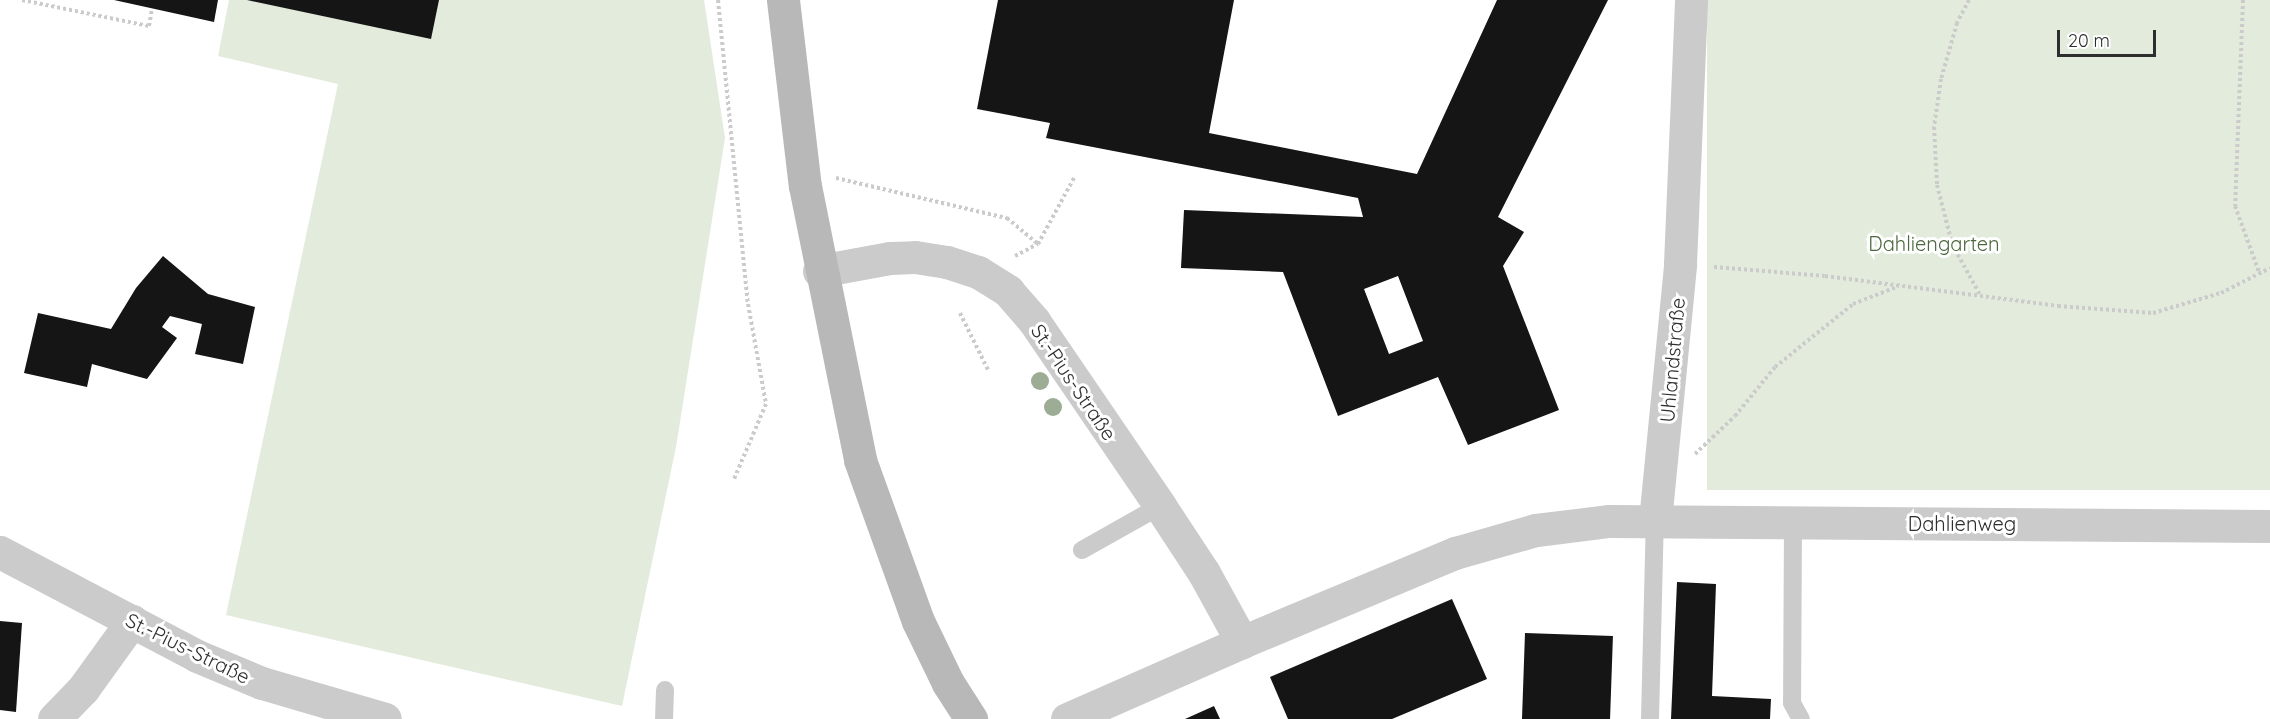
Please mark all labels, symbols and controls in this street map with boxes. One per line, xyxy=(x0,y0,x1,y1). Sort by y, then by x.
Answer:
scale bar xyxy=(2060,18,2159,56)
text: 20 m xyxy=(2068,29,2110,52)
park label: Dahliengarten xyxy=(1868,231,2000,255)
street label: Uhlandstraße xyxy=(1655,297,1689,423)
street label: St.-Pius-Straße xyxy=(1026,319,1122,445)
street label: Dahlienweg xyxy=(1908,511,2016,535)
street label: St.-Pius-Straße xyxy=(122,608,254,688)

